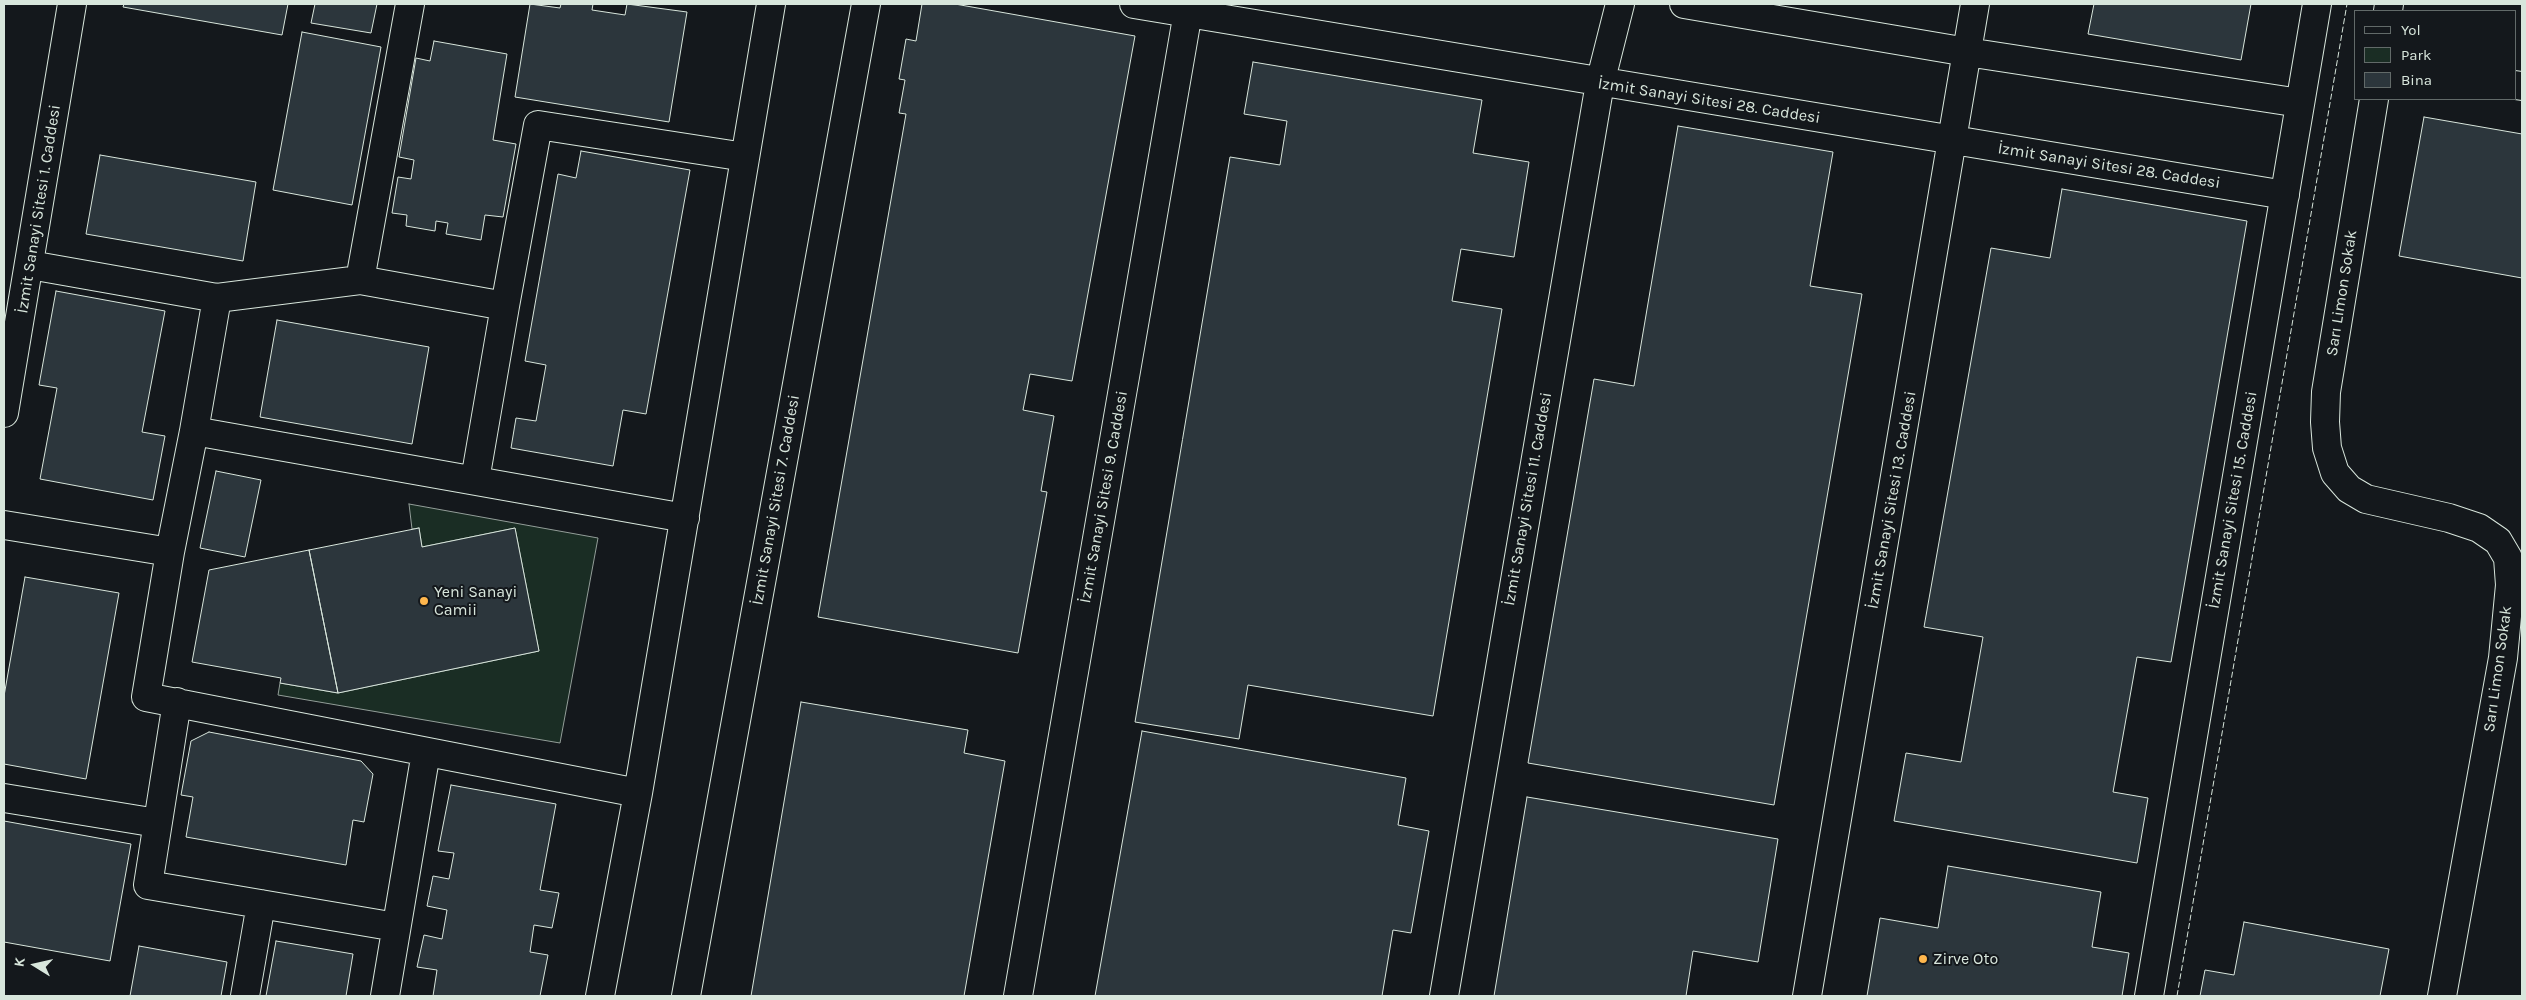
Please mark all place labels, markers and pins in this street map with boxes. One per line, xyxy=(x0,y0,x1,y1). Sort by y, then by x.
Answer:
place label: Yeni Sanayi Camii xyxy=(434,582,517,620)
marker: Yeni Sanayi Camii xyxy=(418,595,430,607)
place label: Zirve Oto xyxy=(1933,949,1998,969)
marker: Zirve Oto xyxy=(1917,953,1929,965)

